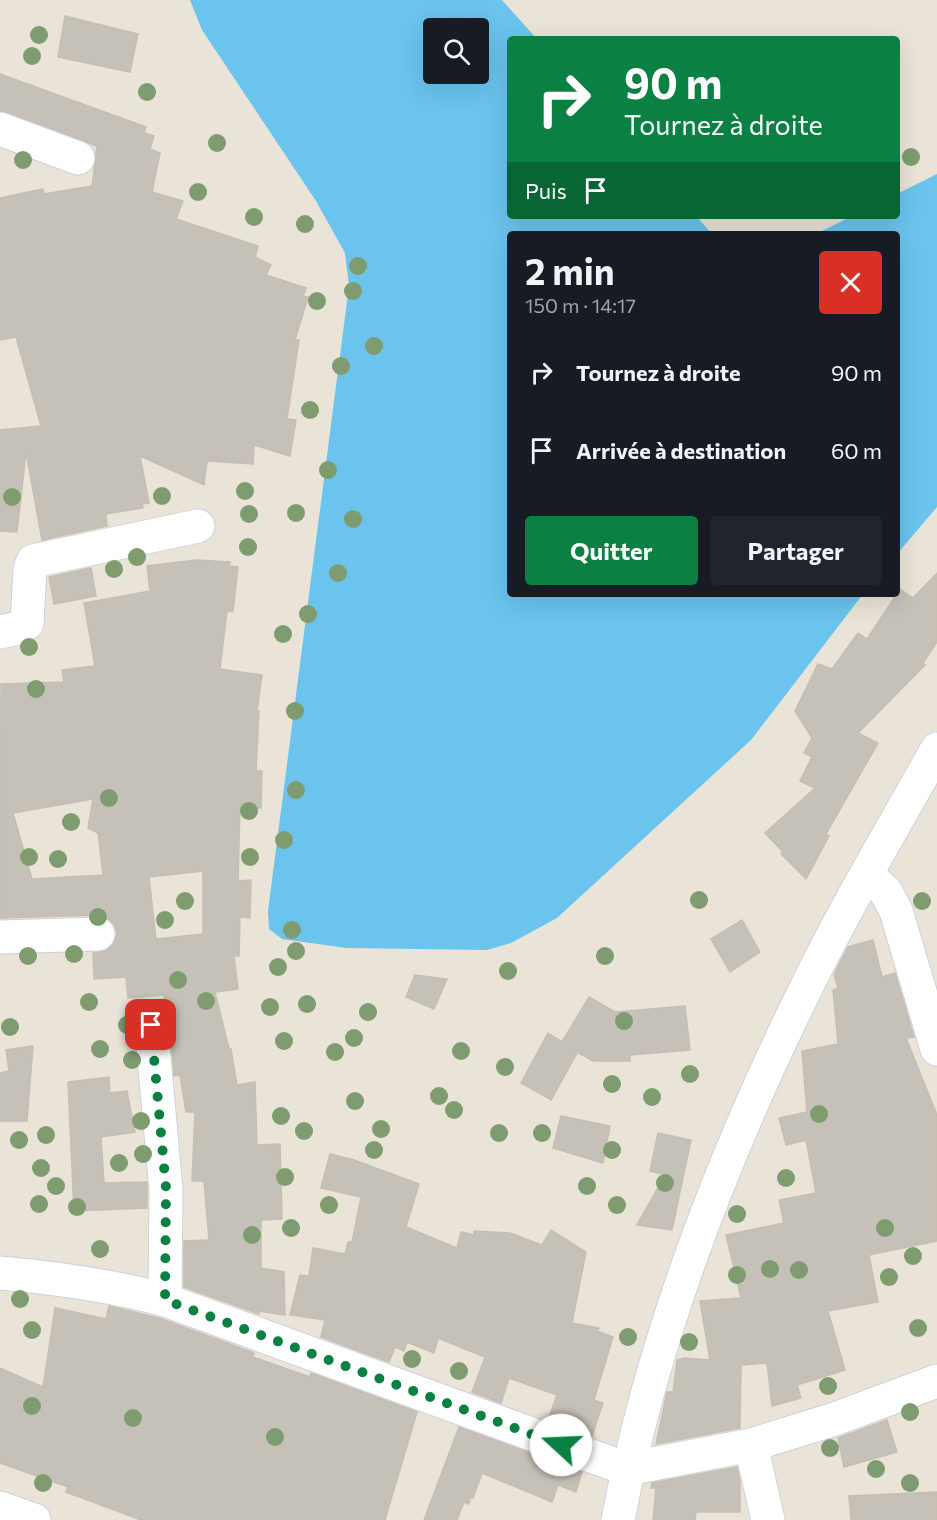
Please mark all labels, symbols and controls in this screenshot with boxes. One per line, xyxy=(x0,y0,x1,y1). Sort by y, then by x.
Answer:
map controls xyxy=(423,18,489,84)
button: search xyxy=(423,18,489,84)
text: 90 m xyxy=(624,56,723,108)
icon: right xyxy=(525,60,603,138)
text: Tournez à droite xyxy=(624,108,823,141)
icon: arrive xyxy=(579,174,612,207)
text: Puis xyxy=(525,177,567,204)
text: 2 min xyxy=(525,248,615,292)
button: close xyxy=(819,251,882,314)
text: 150 m · 14:17 xyxy=(525,293,636,317)
icon: right xyxy=(525,356,558,389)
text: Tournez à droite xyxy=(576,359,741,386)
text: 90 m xyxy=(831,359,882,386)
icon: arrive xyxy=(525,434,558,467)
text: Arrivée à destination xyxy=(576,437,786,464)
text: 60 m xyxy=(831,437,882,464)
button: Quitter xyxy=(525,516,698,585)
button: Partager xyxy=(710,516,882,585)
pin xyxy=(125,999,176,1050)
icon: arrive xyxy=(134,1008,167,1041)
position arrow xyxy=(529,1413,593,1477)

